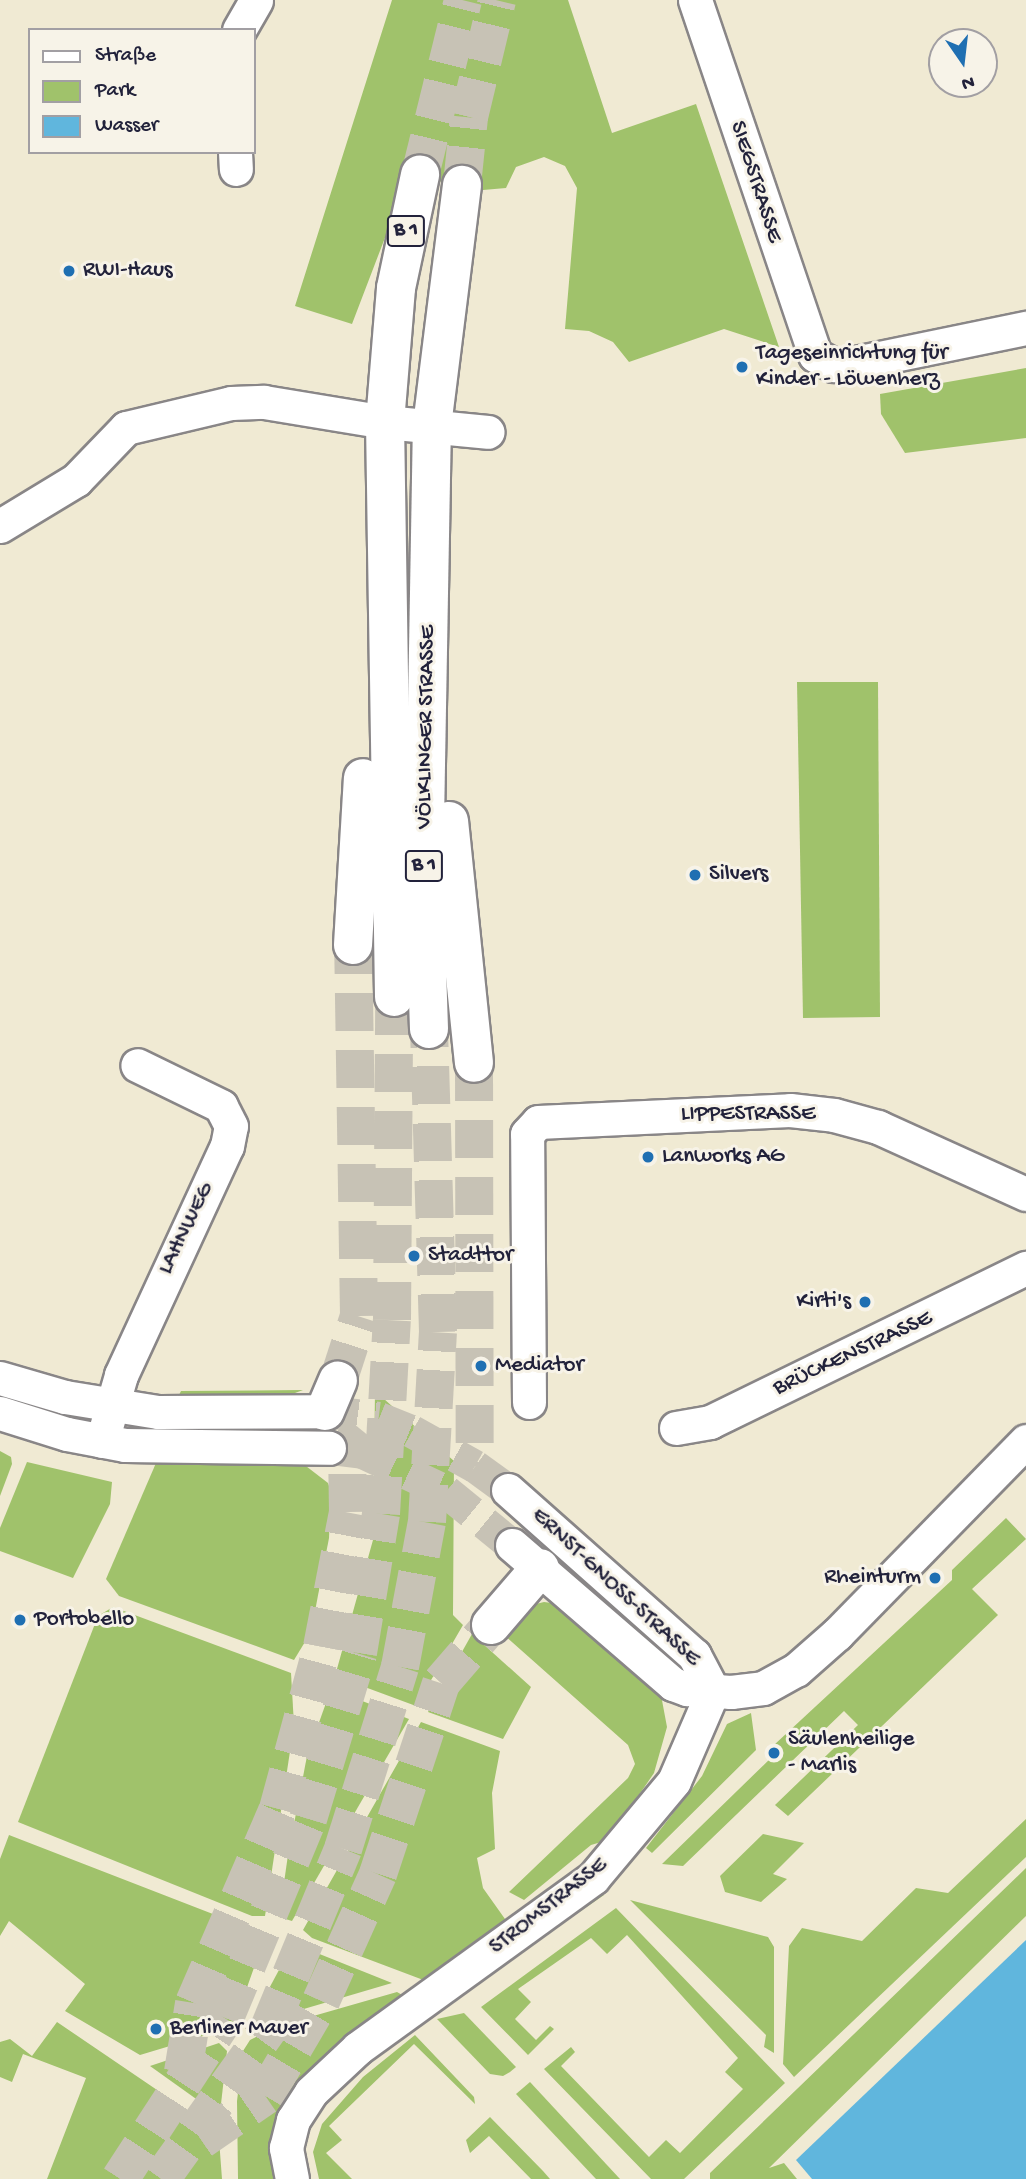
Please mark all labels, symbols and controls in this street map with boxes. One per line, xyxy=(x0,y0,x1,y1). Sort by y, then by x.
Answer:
legend xyxy=(28,28,256,154)
north arrow xyxy=(928,28,998,98)
text: Straße xyxy=(95,44,156,69)
text: N xyxy=(959,69,977,95)
text: Park xyxy=(95,79,135,104)
text: Wasser xyxy=(95,114,158,139)
street label: SIEGSTRASSE xyxy=(722,118,788,246)
road number: B 1 xyxy=(387,214,425,248)
place label: RWI-Haus xyxy=(83,257,173,285)
marker: RWI-Haus xyxy=(61,263,77,279)
place label: Tageseinrichtung für Kinder - Löwenherz xyxy=(756,340,948,394)
marker: Tageseinrichtung für Kinder - Löwenherz xyxy=(734,359,750,375)
street label: VÖLKLINGER STRASSE xyxy=(411,625,443,829)
road number: B 1 xyxy=(405,848,443,884)
place label: Silvers xyxy=(709,861,768,889)
marker: Silvers xyxy=(687,867,703,883)
street label: LIPPESTRASSE xyxy=(681,1101,815,1129)
place label: Lanworks AG xyxy=(662,1143,784,1171)
marker: Lanworks AG xyxy=(640,1149,656,1165)
street label: LAHNWEG xyxy=(153,1179,221,1279)
place label: Stadttor xyxy=(428,1242,513,1270)
marker: Stadttor xyxy=(406,1248,422,1264)
place label: Kirti's xyxy=(797,1288,851,1316)
marker: Kirti's xyxy=(857,1294,873,1310)
street label: BRÜCKENSTRASSE xyxy=(769,1305,937,1403)
place label: Mediator xyxy=(495,1352,584,1380)
marker: Mediator xyxy=(473,1358,489,1374)
street label: ERNST-GNOSS-STRASSE xyxy=(525,1503,705,1673)
place label: Rheinturm xyxy=(824,1564,921,1592)
marker: Rheinturm xyxy=(927,1570,943,1586)
place label: Portobello xyxy=(34,1606,134,1634)
marker: Portobello xyxy=(12,1612,28,1628)
place label: Säulenheilige - Marlis xyxy=(788,1726,914,1780)
marker: Säulenheilige - Marlis xyxy=(766,1745,782,1761)
street label: STROMSTRASSE xyxy=(484,1852,614,1962)
place label: Berliner Mauer xyxy=(170,2015,308,2043)
marker: Berliner Mauer xyxy=(148,2021,164,2037)

